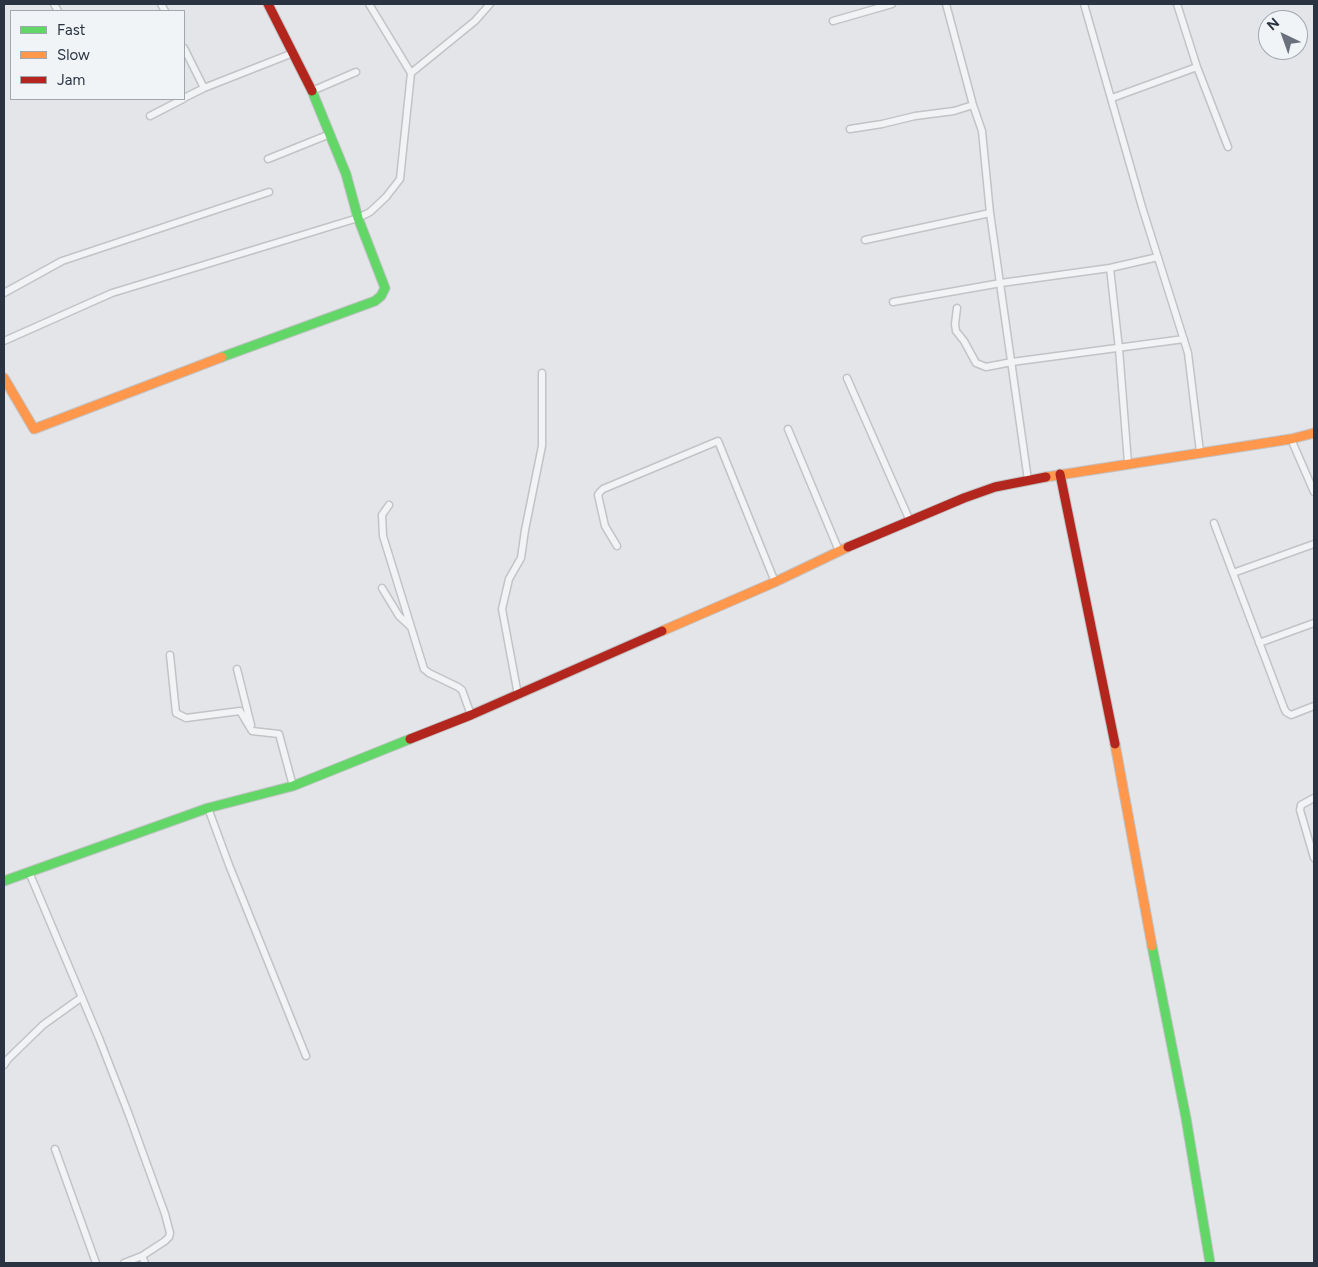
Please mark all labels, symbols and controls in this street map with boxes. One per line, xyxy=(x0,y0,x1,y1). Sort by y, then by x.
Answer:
legend xyxy=(10,10,185,100)
north arrow xyxy=(1258,10,1308,60)
text: N xyxy=(1264,14,1283,34)
text: Fast xyxy=(57,21,85,39)
text: Slow xyxy=(57,46,90,64)
text: Jam xyxy=(57,71,85,89)

